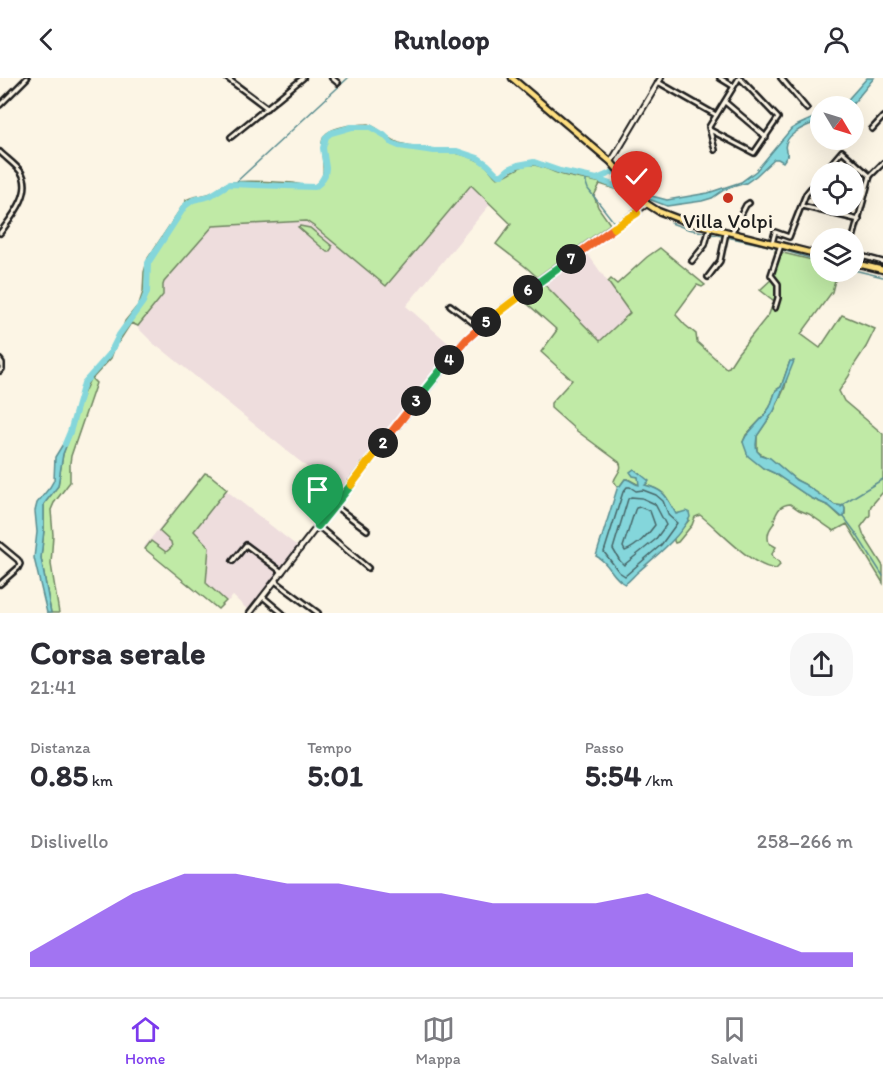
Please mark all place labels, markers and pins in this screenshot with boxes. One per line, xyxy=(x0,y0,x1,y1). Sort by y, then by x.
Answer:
pin xyxy=(611,151,662,213)
marker: Villa Volpi xyxy=(721,191,735,205)
place label: Villa Volpi xyxy=(683,208,773,233)
pin: 7 xyxy=(556,244,586,274)
pin: 6 xyxy=(513,275,543,305)
pin: 5 xyxy=(471,307,501,337)
pin: 4 xyxy=(434,345,464,375)
pin: 3 xyxy=(401,386,431,416)
pin: 2 xyxy=(368,428,398,458)
pin xyxy=(292,464,343,526)

